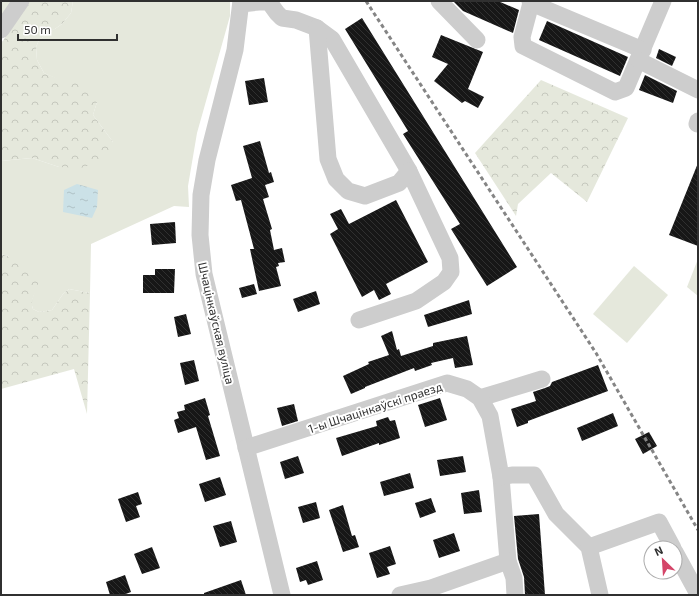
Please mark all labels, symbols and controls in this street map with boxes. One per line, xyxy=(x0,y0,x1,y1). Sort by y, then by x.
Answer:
scale bar xyxy=(18,16,117,42)
text: 50 m xyxy=(24,22,51,36)
street label: Шчацінкаўская вуліца xyxy=(195,261,238,386)
street label: 1-ы Шчацінкаўскі праезд xyxy=(306,379,444,436)
north arrow xyxy=(643,540,683,580)
text: N xyxy=(652,543,665,558)

